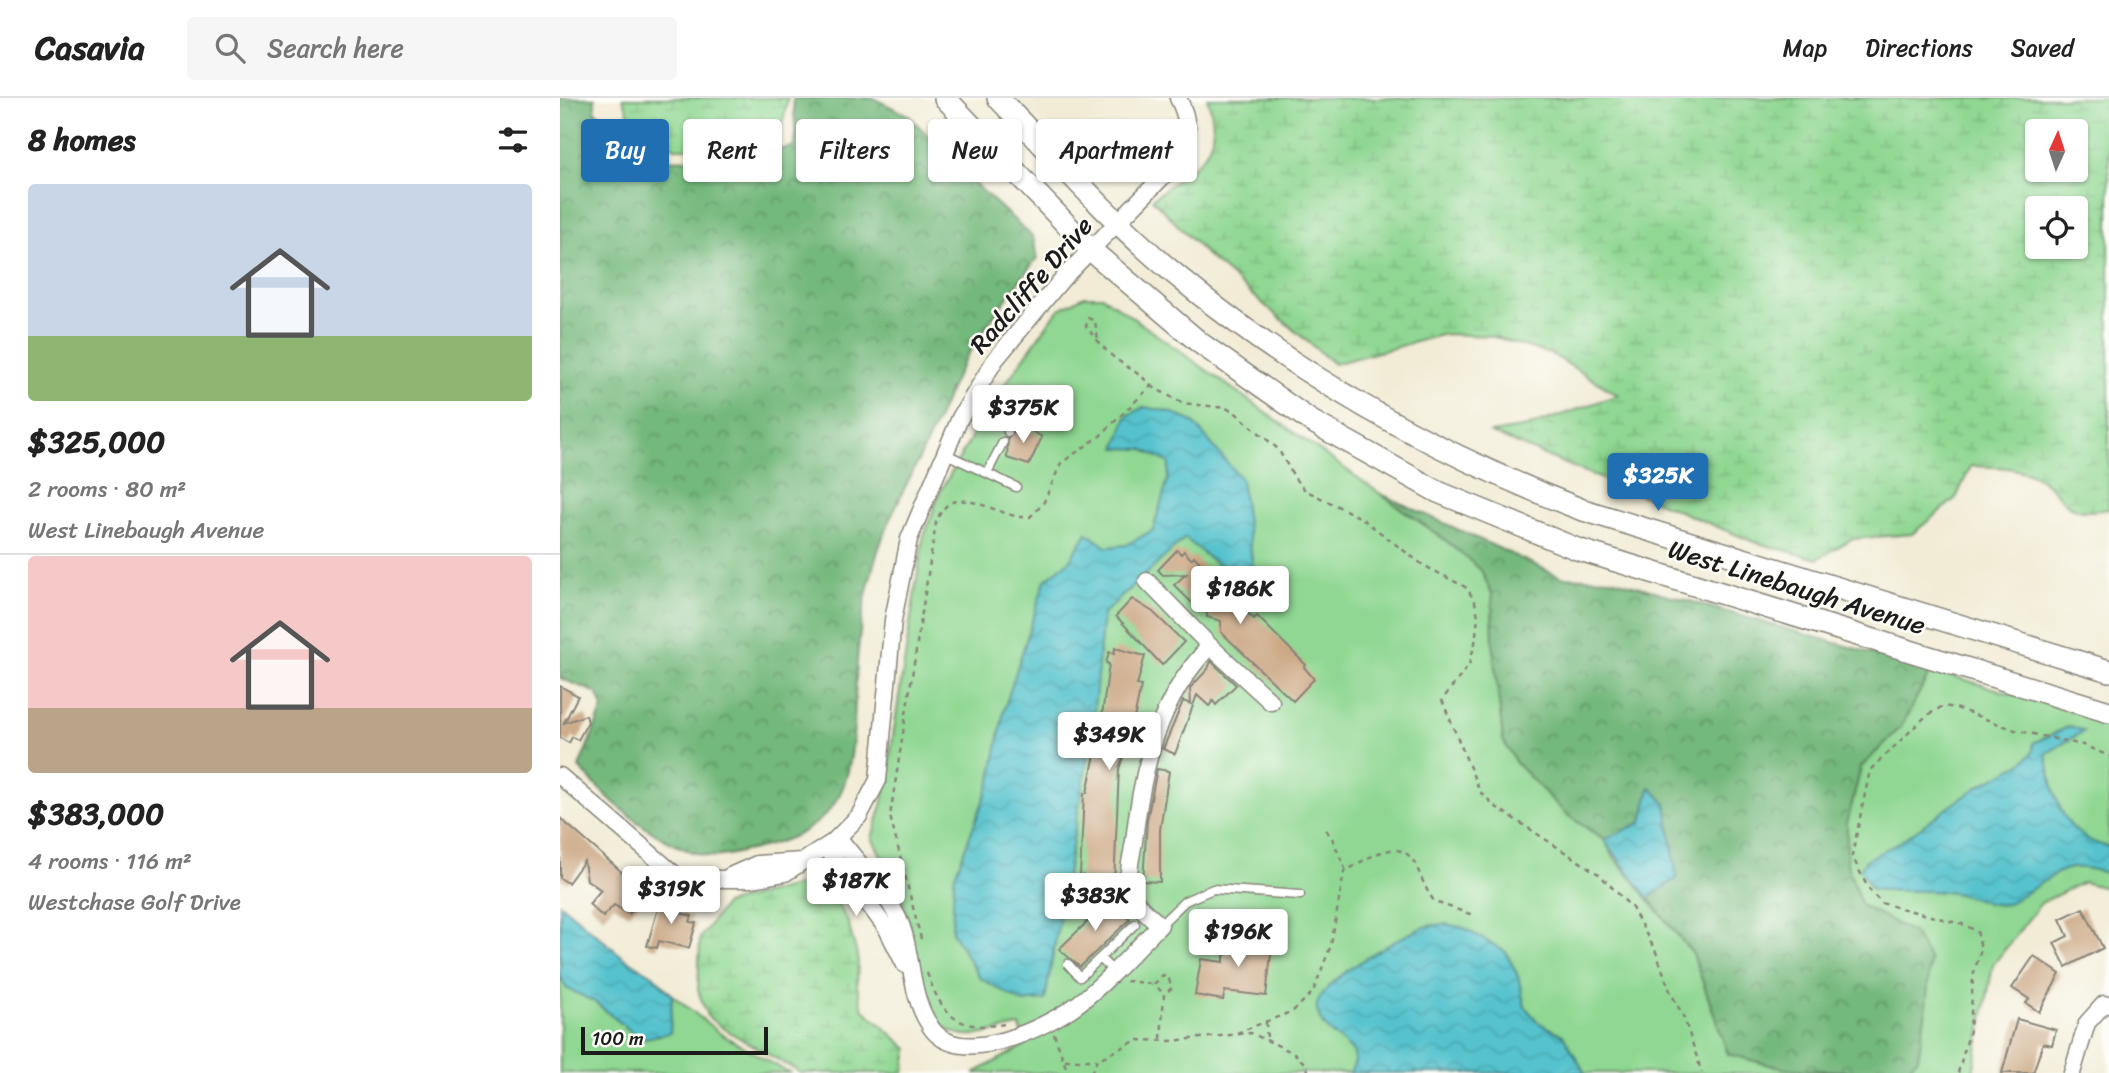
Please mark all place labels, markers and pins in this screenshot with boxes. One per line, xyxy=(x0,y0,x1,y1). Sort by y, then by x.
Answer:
pin: $375K xyxy=(974,386,1072,445)
pin: $325K xyxy=(1609,454,1707,513)
pin: $186K xyxy=(1191,566,1289,626)
pin: $349K xyxy=(1060,712,1158,772)
pin: $187K xyxy=(807,858,905,918)
pin: $319K xyxy=(622,866,720,926)
pin: $383K xyxy=(1046,874,1144,933)
pin: $196K xyxy=(1189,910,1287,969)

